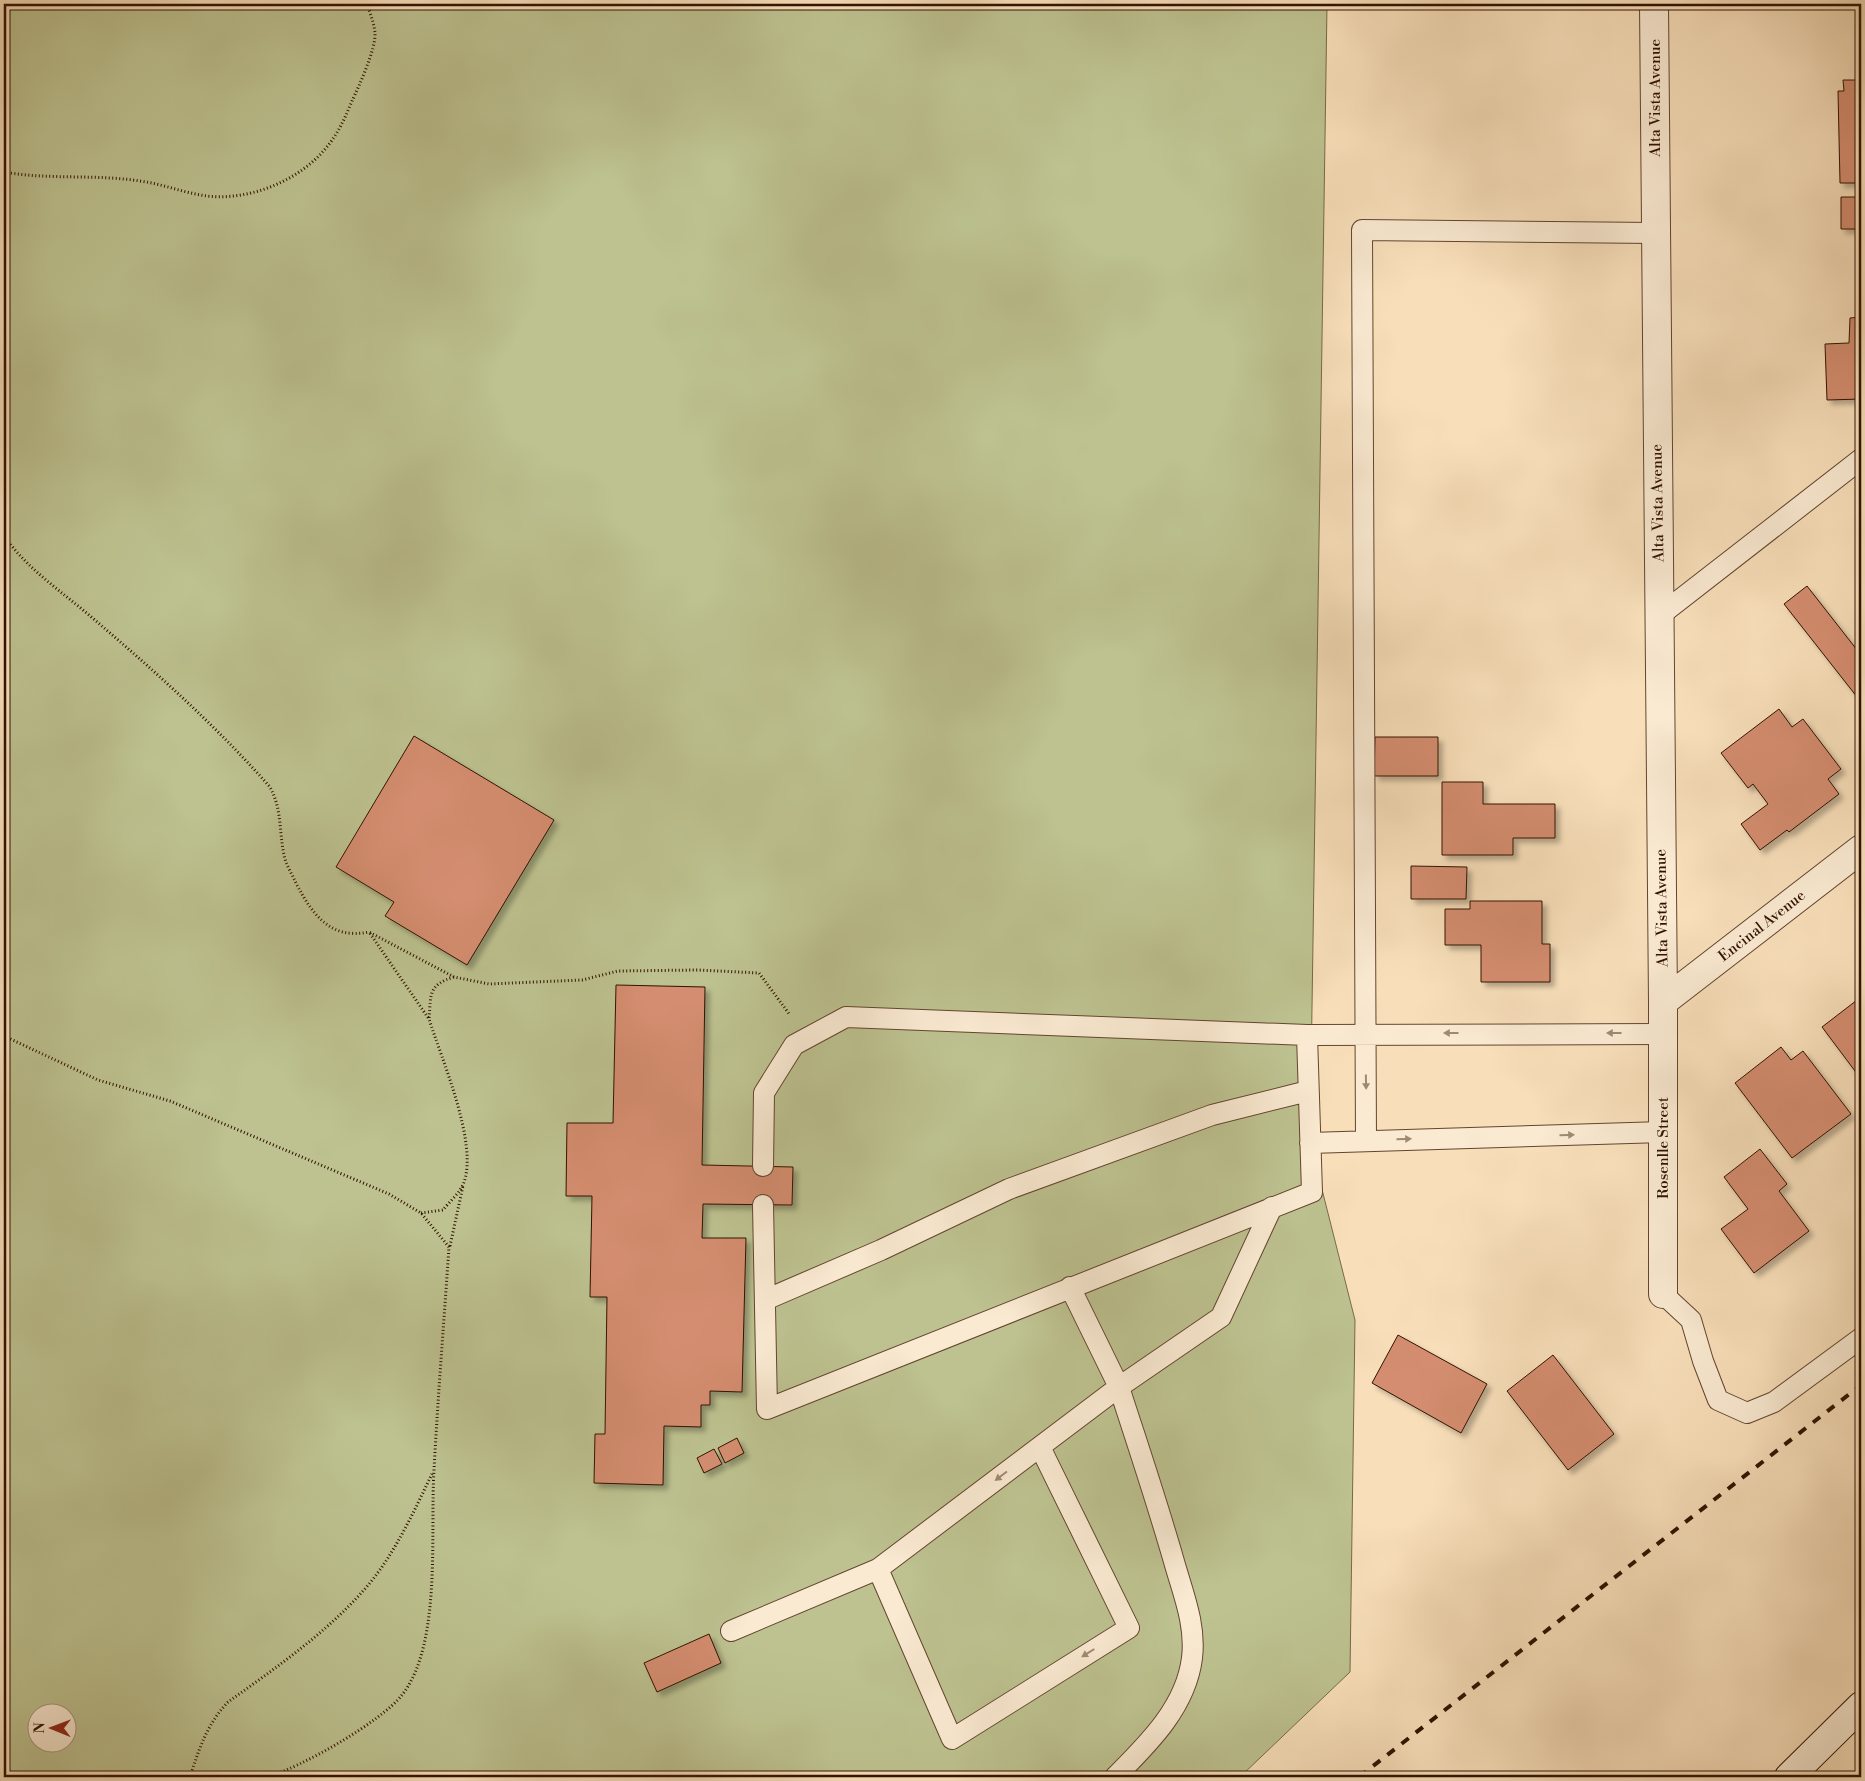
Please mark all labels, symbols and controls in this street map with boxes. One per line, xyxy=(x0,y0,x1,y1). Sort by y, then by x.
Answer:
street label: Alta Vista Avenue xyxy=(1646,39,1665,158)
street label: Alta Vista Avenue xyxy=(1647,444,1669,563)
street label: Alta Vista Avenue xyxy=(1651,849,1673,968)
street label: Encinal Avenue xyxy=(1715,886,1809,966)
one-way arrow xyxy=(1443,1029,1459,1037)
one-way arrow xyxy=(1605,1029,1621,1037)
one-way arrow xyxy=(1362,1074,1370,1090)
street label: Rosenlle Street xyxy=(1654,1096,1673,1199)
one-way arrow xyxy=(1559,1130,1575,1138)
one-way arrow xyxy=(1397,1135,1413,1143)
one-way arrow xyxy=(994,1471,1008,1481)
one-way arrow xyxy=(1081,1649,1094,1658)
north arrow xyxy=(28,1704,78,1754)
text: N xyxy=(31,1722,49,1733)

